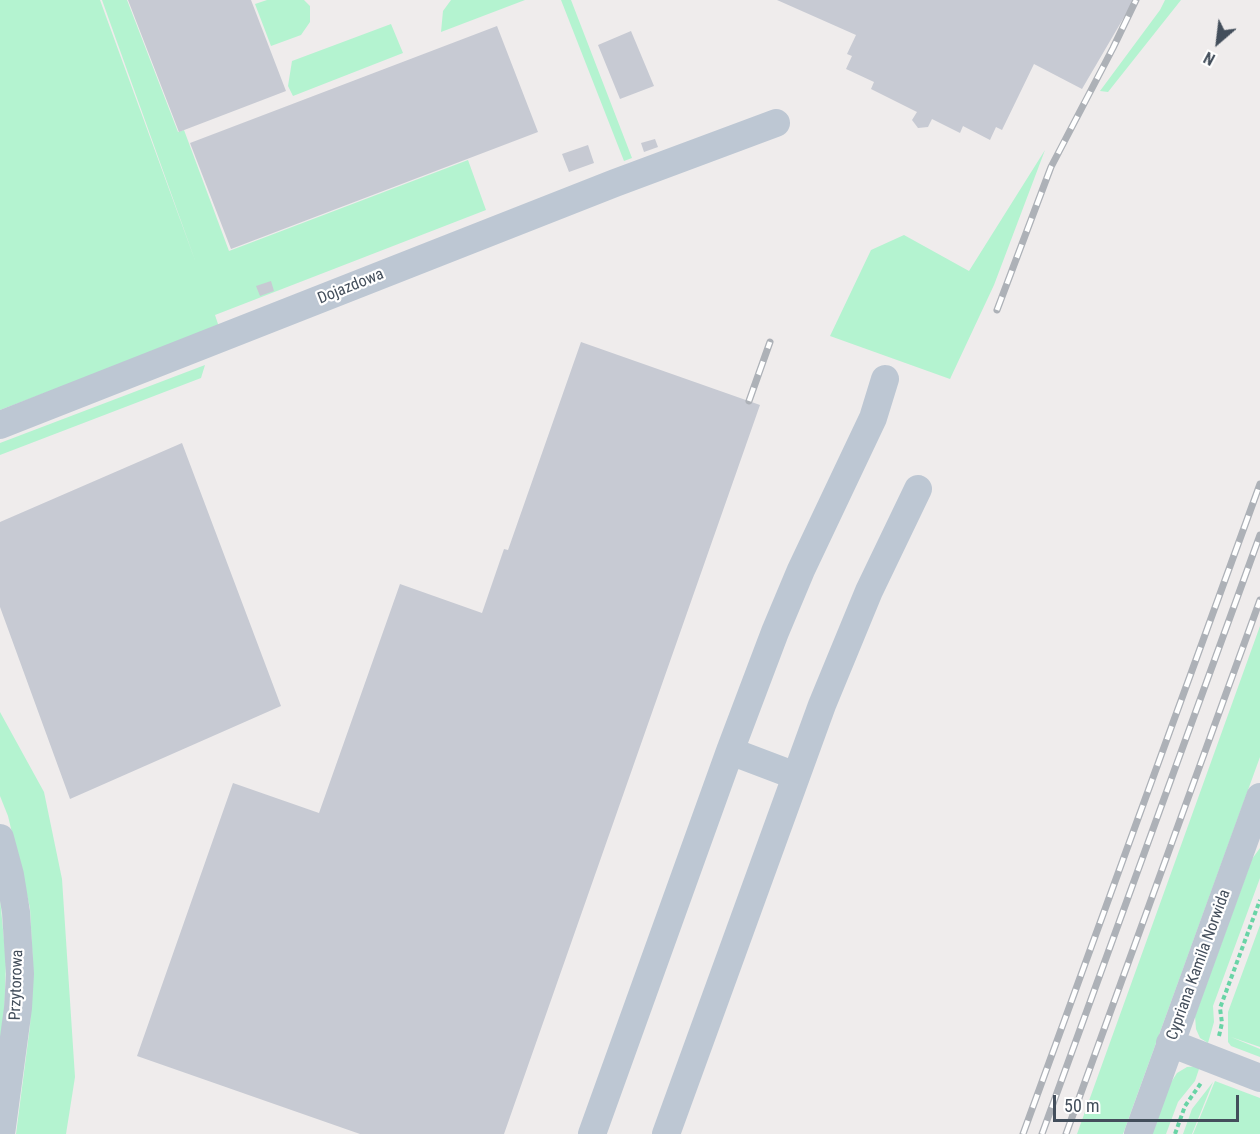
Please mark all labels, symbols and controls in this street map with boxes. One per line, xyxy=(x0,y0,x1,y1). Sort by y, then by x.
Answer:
north arrow xyxy=(1188,12,1248,72)
text: N xyxy=(1201,48,1218,69)
street label: Dojazdowa xyxy=(315,265,387,309)
street label: Cypriana Kamila Norwida xyxy=(1163,887,1235,1043)
street label: Przytorowa xyxy=(6,949,28,1021)
scale bar xyxy=(1056,1083,1242,1121)
text: 50 m xyxy=(1064,1095,1099,1116)

